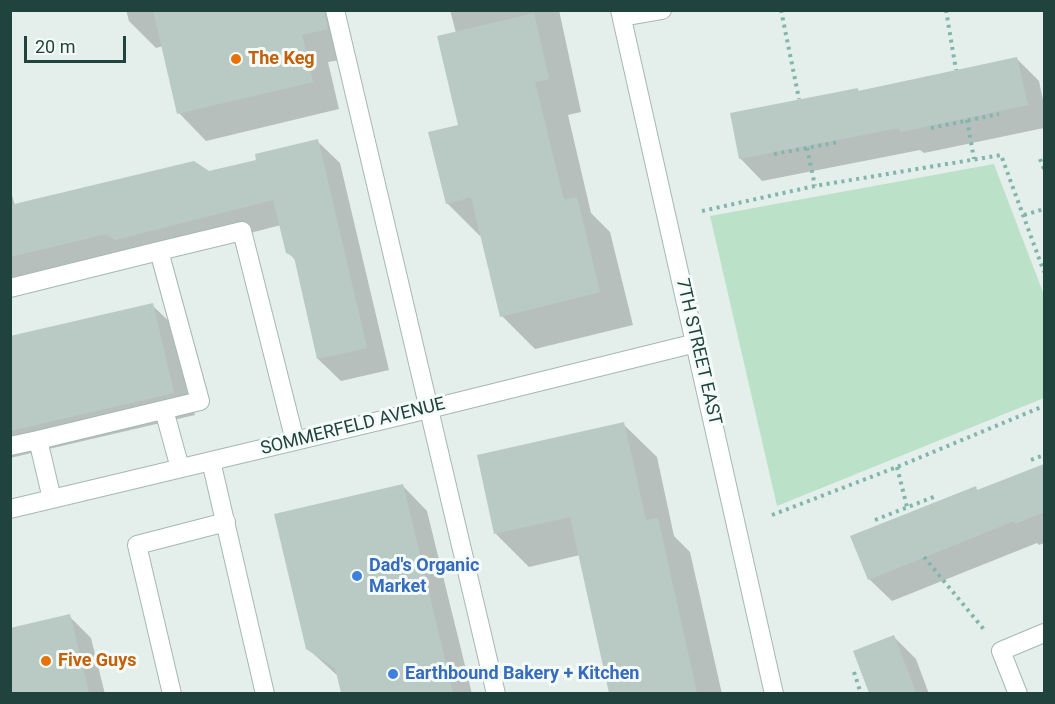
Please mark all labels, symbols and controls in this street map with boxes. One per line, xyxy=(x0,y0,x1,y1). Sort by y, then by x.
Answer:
scale bar xyxy=(27,24,129,62)
text: 20 m xyxy=(35,36,75,57)
place label: The Keg xyxy=(248,48,315,70)
marker: The Keg xyxy=(229,52,243,66)
street label: 7TH STREET EAST xyxy=(671,277,725,427)
street label: SOMMERFELD AVENUE xyxy=(259,394,447,460)
place label: Dad's Organic Market xyxy=(369,555,479,598)
marker: Dad's Organic Market xyxy=(350,569,364,583)
place label: Five Guys xyxy=(58,650,136,672)
marker: Five Guys xyxy=(39,654,53,668)
place label: Earthbound Bakery + Kitchen xyxy=(405,663,639,685)
marker: Earthbound Bakery + Kitchen xyxy=(386,667,400,681)

